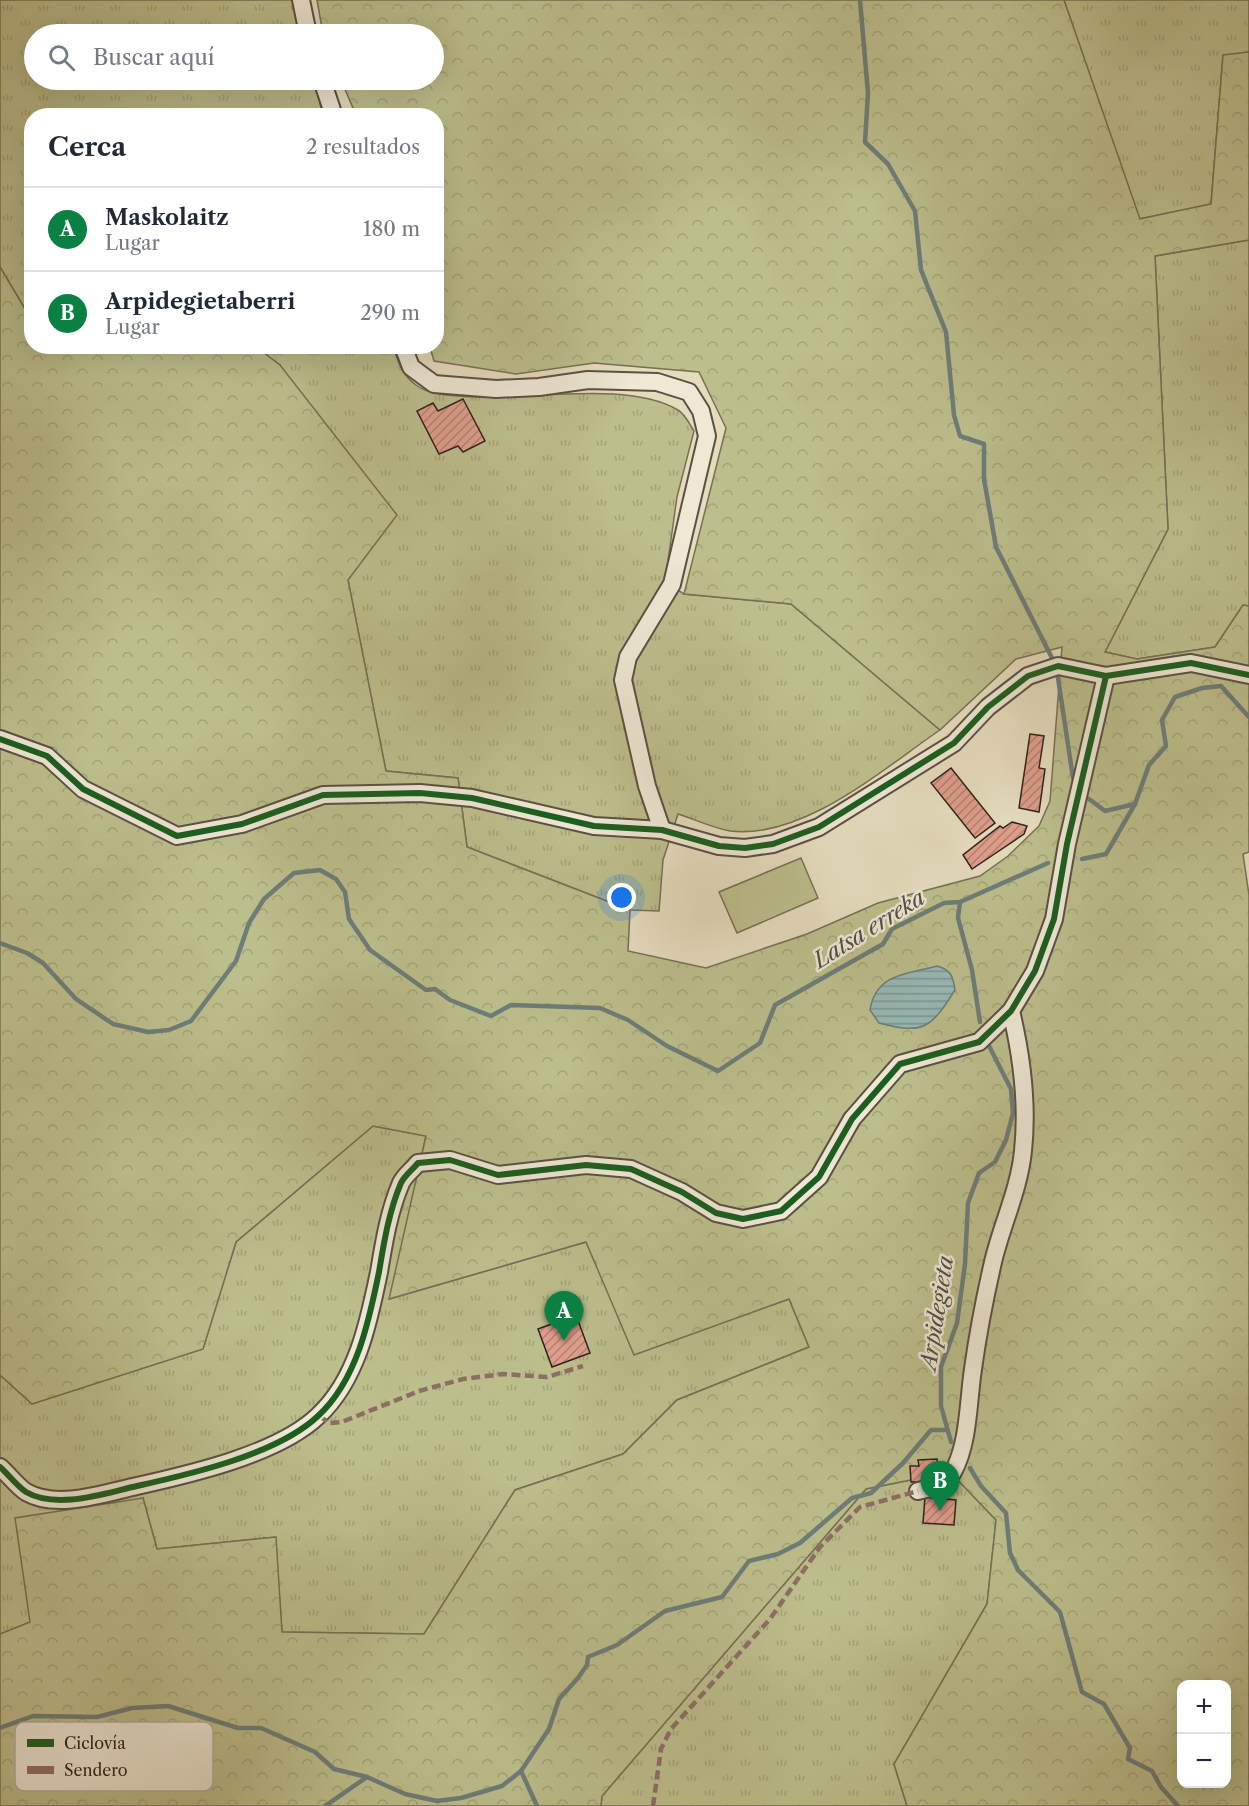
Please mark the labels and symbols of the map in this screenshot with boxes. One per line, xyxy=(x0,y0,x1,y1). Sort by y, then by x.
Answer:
your location xyxy=(607,883,636,912)
water label: Latsa erreka xyxy=(806,884,930,975)
water label: Arpidegieta xyxy=(914,1254,959,1375)
pin: A xyxy=(544,1292,584,1341)
pin: B xyxy=(920,1462,960,1511)
legend xyxy=(15,1722,213,1791)
text: Ciclovía xyxy=(64,1733,126,1753)
text: Sendero xyxy=(64,1760,128,1780)

